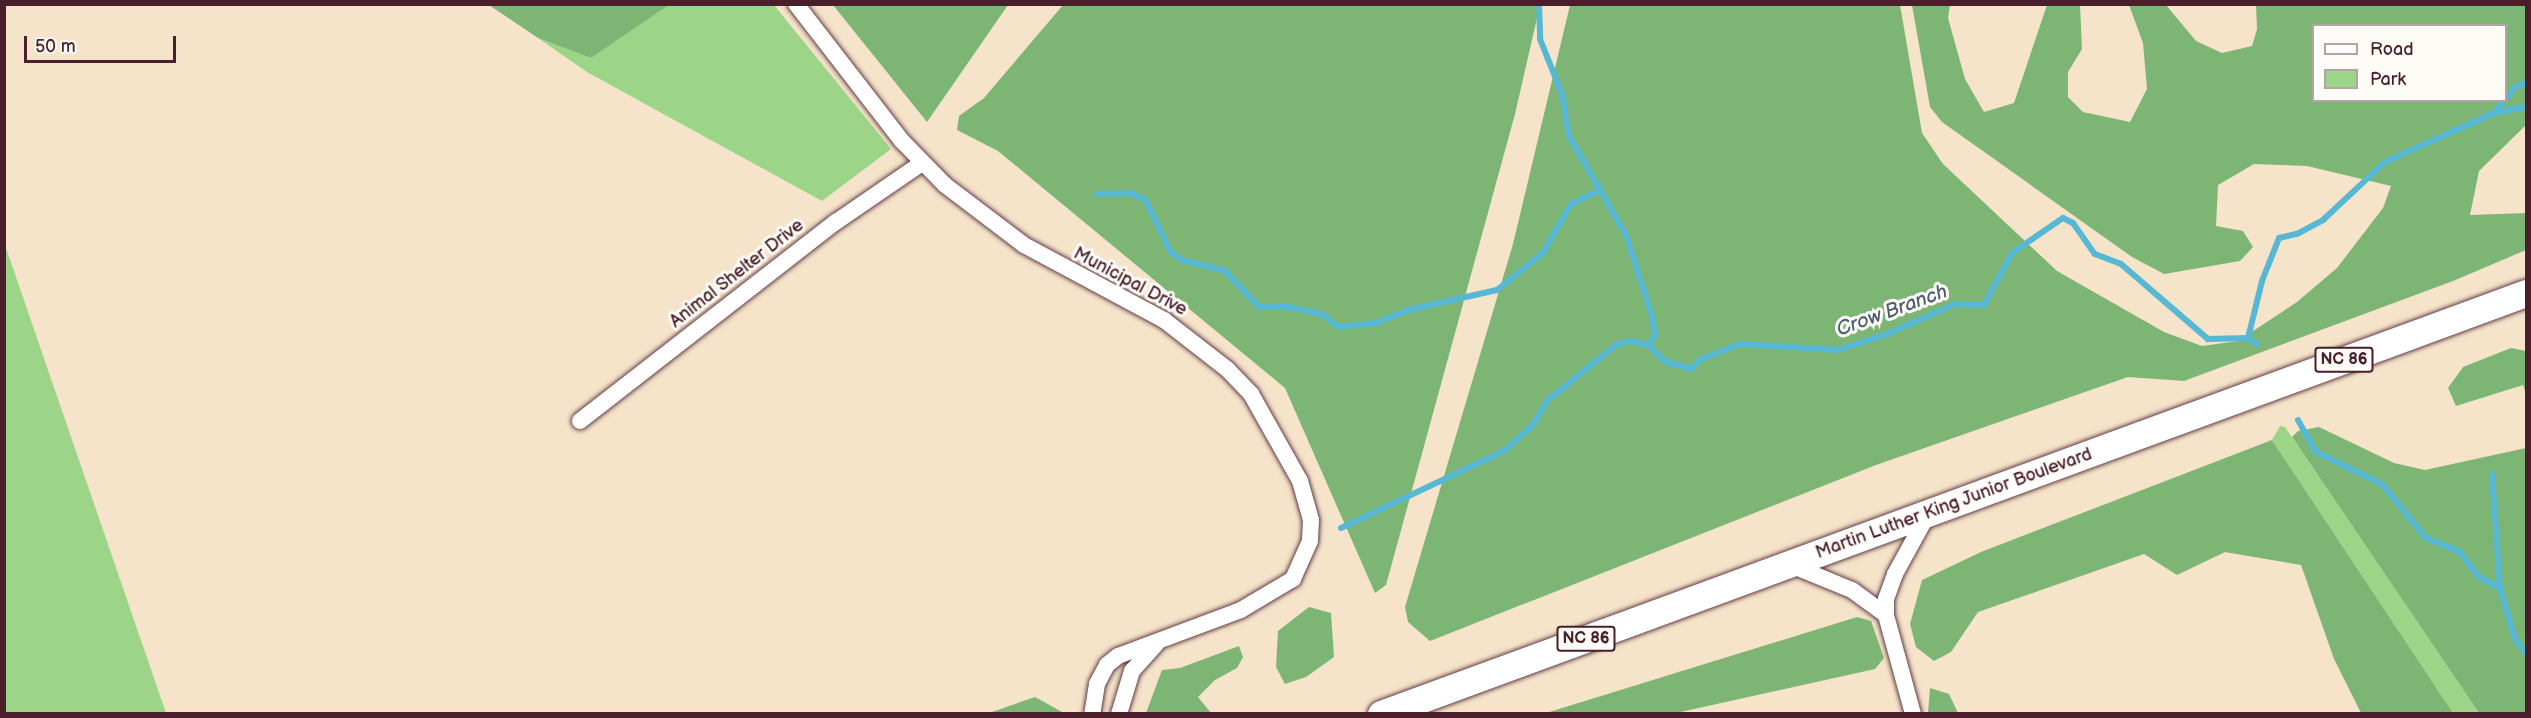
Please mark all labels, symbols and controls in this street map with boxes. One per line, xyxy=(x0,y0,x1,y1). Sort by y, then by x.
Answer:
scale bar xyxy=(27,24,178,62)
legend xyxy=(2312,24,2507,102)
text: 50 m xyxy=(35,36,76,57)
text: Road xyxy=(2370,39,2414,60)
text: Park xyxy=(2370,69,2406,90)
street label: Animal Shelter Drive xyxy=(666,215,808,333)
street label: Municipal Drive xyxy=(1070,243,1190,321)
water label: Crow Branch xyxy=(1833,280,1951,342)
road number: NC 86 xyxy=(2314,347,2374,373)
street label: Martin Luther King Junior Boulevard xyxy=(1812,444,2096,564)
road number: NC 86 xyxy=(1556,626,1616,652)

